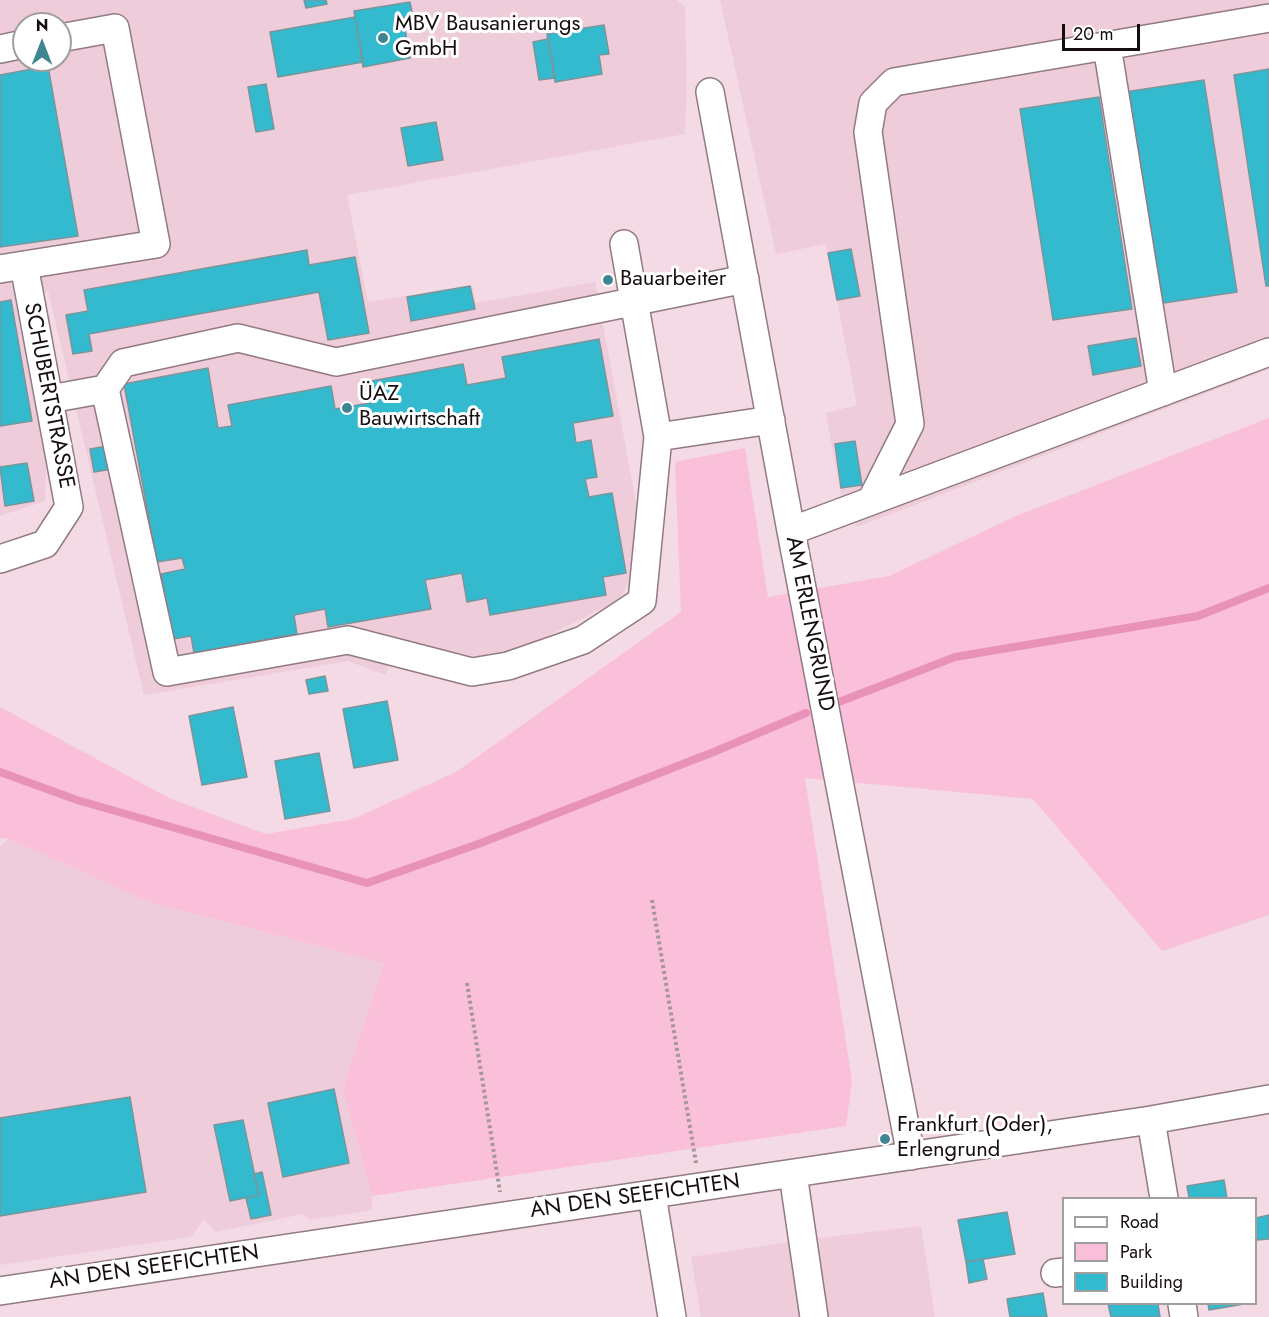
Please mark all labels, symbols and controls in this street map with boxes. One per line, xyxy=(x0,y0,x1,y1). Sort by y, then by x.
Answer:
north arrow xyxy=(12,12,72,72)
place label: MBV Bausanierungs GmbH xyxy=(395,12,580,63)
scale bar xyxy=(1065,12,1143,50)
text: N xyxy=(36,14,48,37)
text: 20 m xyxy=(1073,21,1113,47)
marker: MBV Bausanierungs GmbH xyxy=(376,31,390,45)
place label: Bauarbeiter xyxy=(620,267,726,293)
marker: Bauarbeiter xyxy=(601,273,615,287)
street label: SCHUBERTSTRASSE xyxy=(17,301,79,491)
place label: ÜAZ Bauwirtschaft xyxy=(359,382,480,434)
marker: ÜAZ Bauwirtschaft xyxy=(340,401,354,415)
street label: AM ERLENGRUND xyxy=(779,534,839,714)
place label: Frankfurt (Oder), Erlengrund xyxy=(897,1113,1053,1164)
marker: Frankfurt (Oder), Erlengrund xyxy=(878,1132,892,1146)
street label: AN DEN SEEFICHTEN xyxy=(528,1169,742,1225)
legend xyxy=(1062,1197,1257,1305)
text: Road xyxy=(1120,1209,1159,1235)
text: Park xyxy=(1120,1239,1152,1265)
street label: AN DEN SEEFICHTEN xyxy=(47,1240,261,1296)
text: Building xyxy=(1120,1269,1183,1295)

